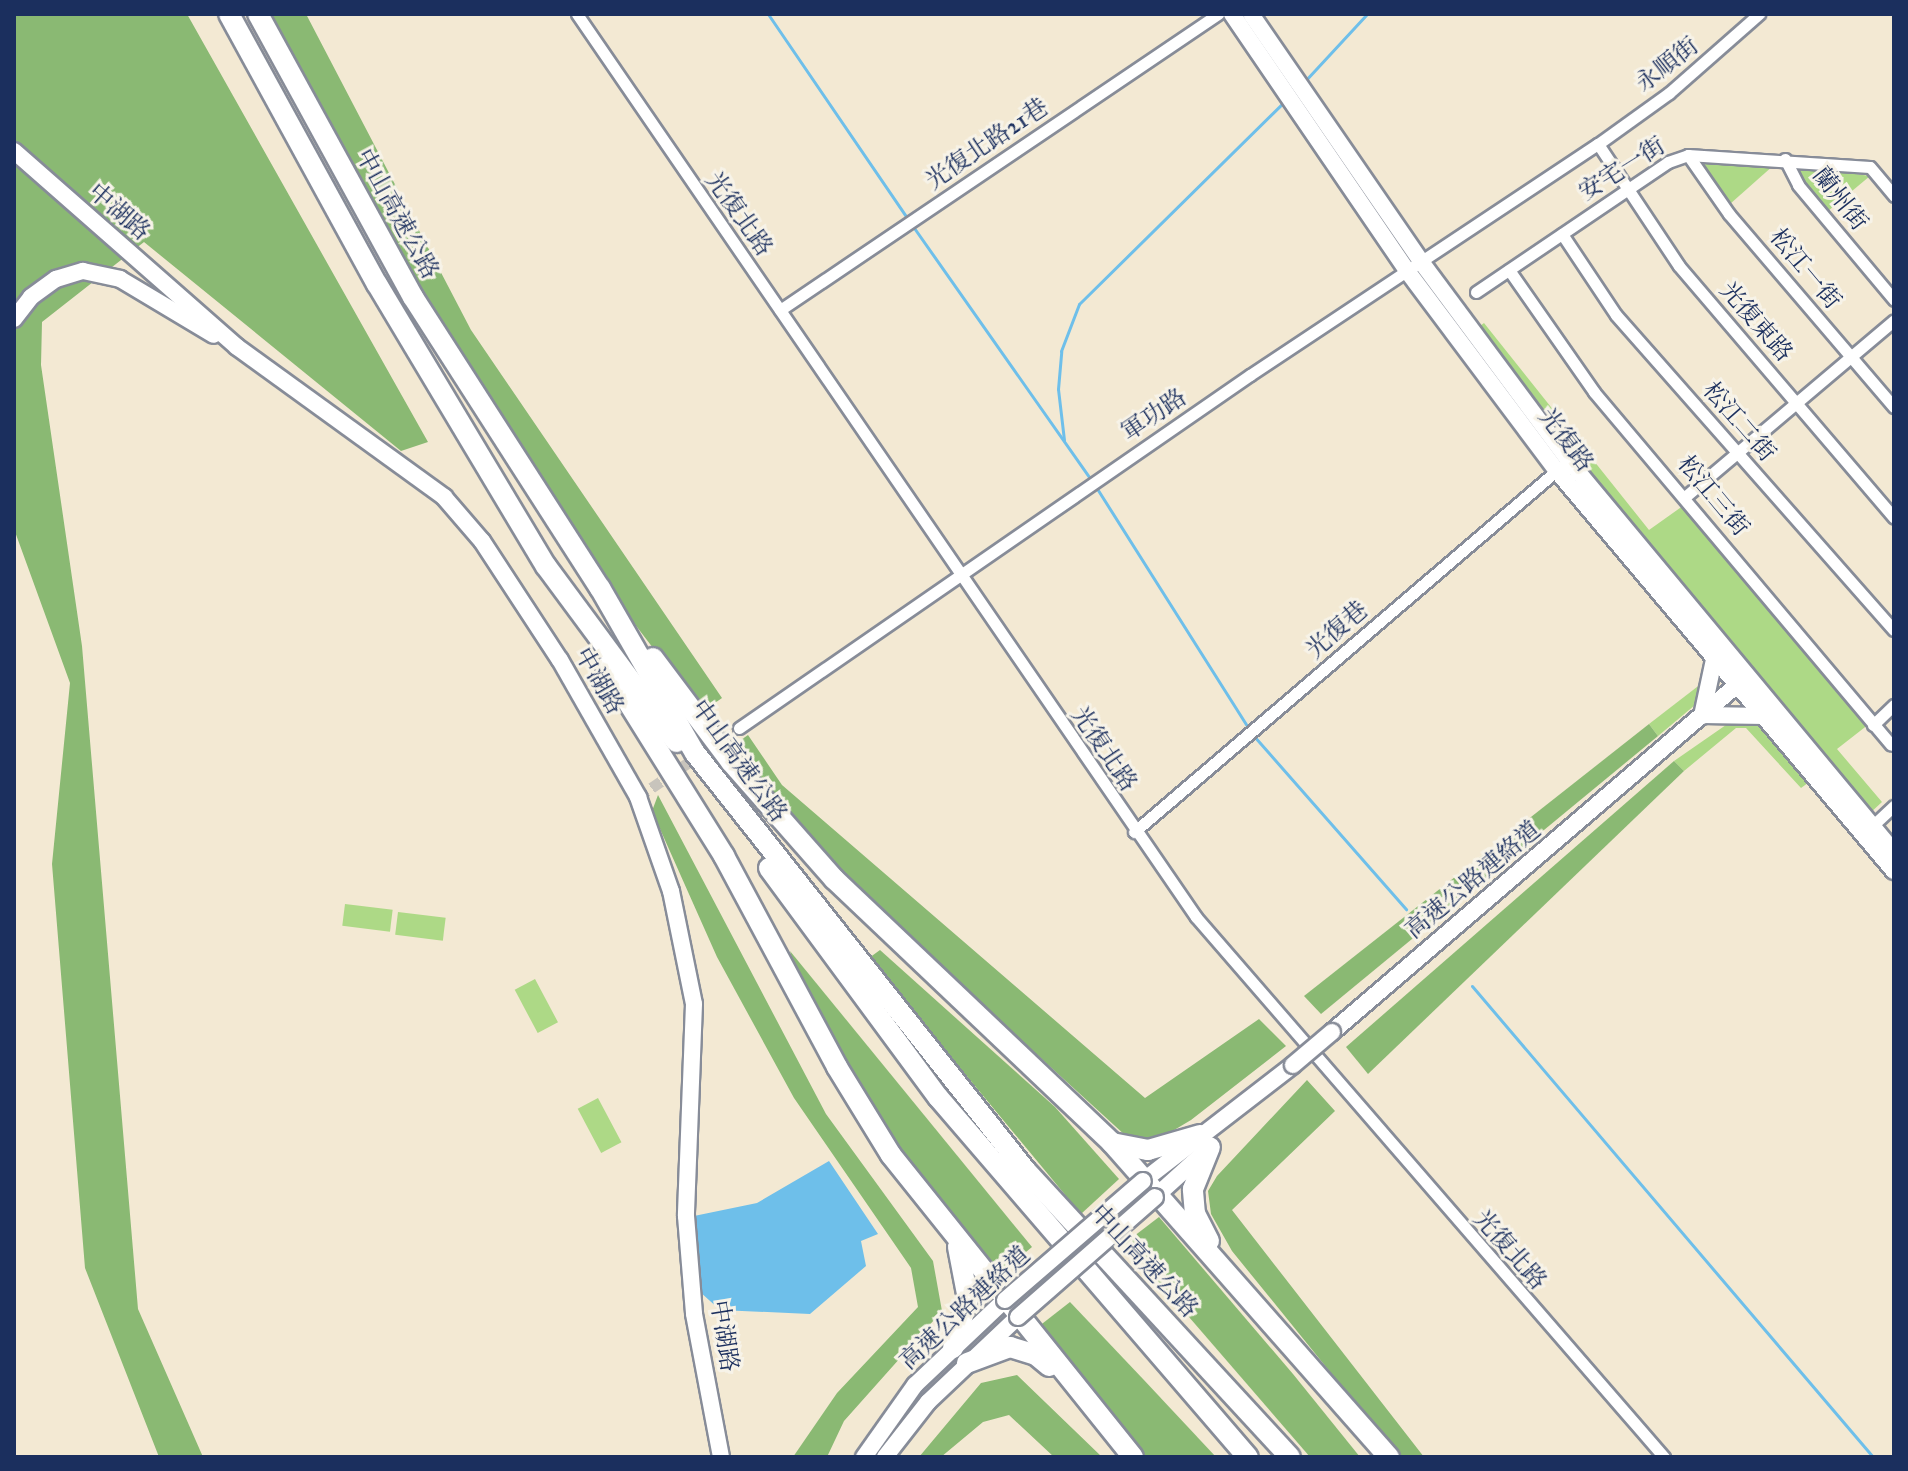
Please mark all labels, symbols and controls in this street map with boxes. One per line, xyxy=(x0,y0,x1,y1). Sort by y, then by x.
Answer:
street label: 永順街 xyxy=(1630,31,1704,99)
street label: 光復北路21巷 xyxy=(920,93,1054,195)
street label: 安宅一街 xyxy=(1574,131,1670,207)
street label: 中山高速公路 xyxy=(349,144,445,284)
street label: 蘭州街 xyxy=(1806,162,1874,236)
street label: 光復北路 xyxy=(700,166,778,262)
street label: 中湖路 xyxy=(82,178,156,246)
street label: 松江一街 xyxy=(1763,223,1847,315)
street label: 光復東路 xyxy=(1714,276,1798,368)
street label: 松江二街 xyxy=(1697,376,1781,468)
street label: 軍功路 xyxy=(1116,383,1192,447)
street label: 光復路 xyxy=(1533,403,1599,477)
street label: 松江三街 xyxy=(1671,450,1755,542)
street label: 光復巷 xyxy=(1300,596,1374,664)
street label: 中湖路 xyxy=(569,643,629,719)
street label: 中山高速公路 xyxy=(685,694,793,828)
street label: 光復北路 xyxy=(1065,701,1143,797)
street label: 高速公路連絡道 xyxy=(1399,815,1547,945)
street label: 中山高速公路 xyxy=(1084,1199,1204,1323)
street label: 光復北路 xyxy=(1468,1204,1552,1296)
street label: 高速公路連絡道 xyxy=(894,1240,1036,1376)
street label: 中湖路 xyxy=(704,1298,744,1374)

